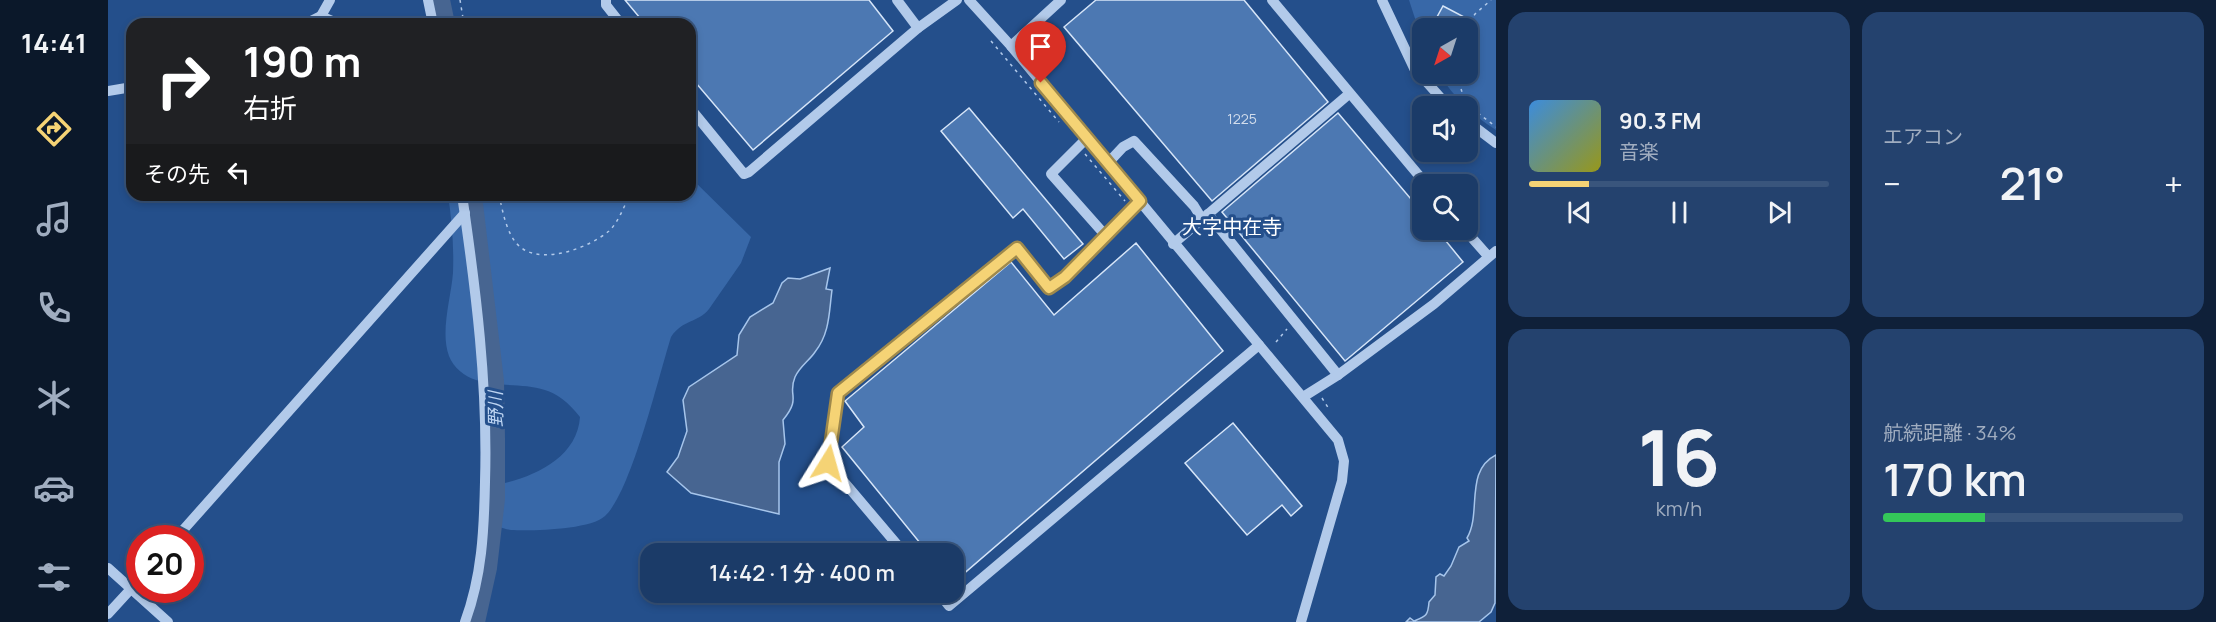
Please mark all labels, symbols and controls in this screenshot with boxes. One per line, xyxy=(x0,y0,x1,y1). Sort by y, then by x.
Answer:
north arrow xyxy=(1412,18,1478,84)
map controls xyxy=(1412,18,1478,240)
pin xyxy=(1015,21,1066,83)
text: 14:41 xyxy=(21,24,87,61)
icon: arrive xyxy=(1024,30,1057,63)
text: 190 m xyxy=(243,32,361,90)
icon: right xyxy=(144,42,222,120)
text: 右折 xyxy=(243,89,297,126)
button: sound xyxy=(1412,96,1478,162)
text: 90.3 FM xyxy=(1619,106,1701,136)
icon: directions xyxy=(33,108,75,150)
house number: 1225 xyxy=(1227,109,1257,128)
text: エアコン xyxy=(1883,123,1963,150)
text: 音楽 xyxy=(1619,138,1659,165)
text: 21° xyxy=(2000,152,2065,214)
icon: left xyxy=(222,156,255,189)
text: その先 xyxy=(144,159,210,189)
text: − xyxy=(1883,161,1901,206)
text: + xyxy=(2164,161,2183,206)
button: search xyxy=(1412,174,1478,240)
icon: previous xyxy=(1563,196,1596,229)
icon: pause xyxy=(1663,196,1696,229)
icon: next xyxy=(1763,196,1796,229)
icon: music xyxy=(33,198,75,240)
district label: 大字中在寺 xyxy=(1182,213,1282,240)
icon: phone xyxy=(33,287,75,329)
icon: climate xyxy=(33,377,75,419)
water label: 野川 xyxy=(483,389,507,427)
text: 16 xyxy=(1638,403,1720,509)
text: 航続距離 · 34% xyxy=(1883,419,2016,446)
position arrow xyxy=(796,431,860,495)
text: 170 km xyxy=(1883,448,2027,510)
icon: car xyxy=(33,467,75,509)
text: km/h xyxy=(1656,495,1702,522)
speed limit sign: 20 xyxy=(126,525,204,603)
icon: filters xyxy=(33,556,75,598)
text: 14:42 · 1 分 · 400 m xyxy=(709,558,895,588)

